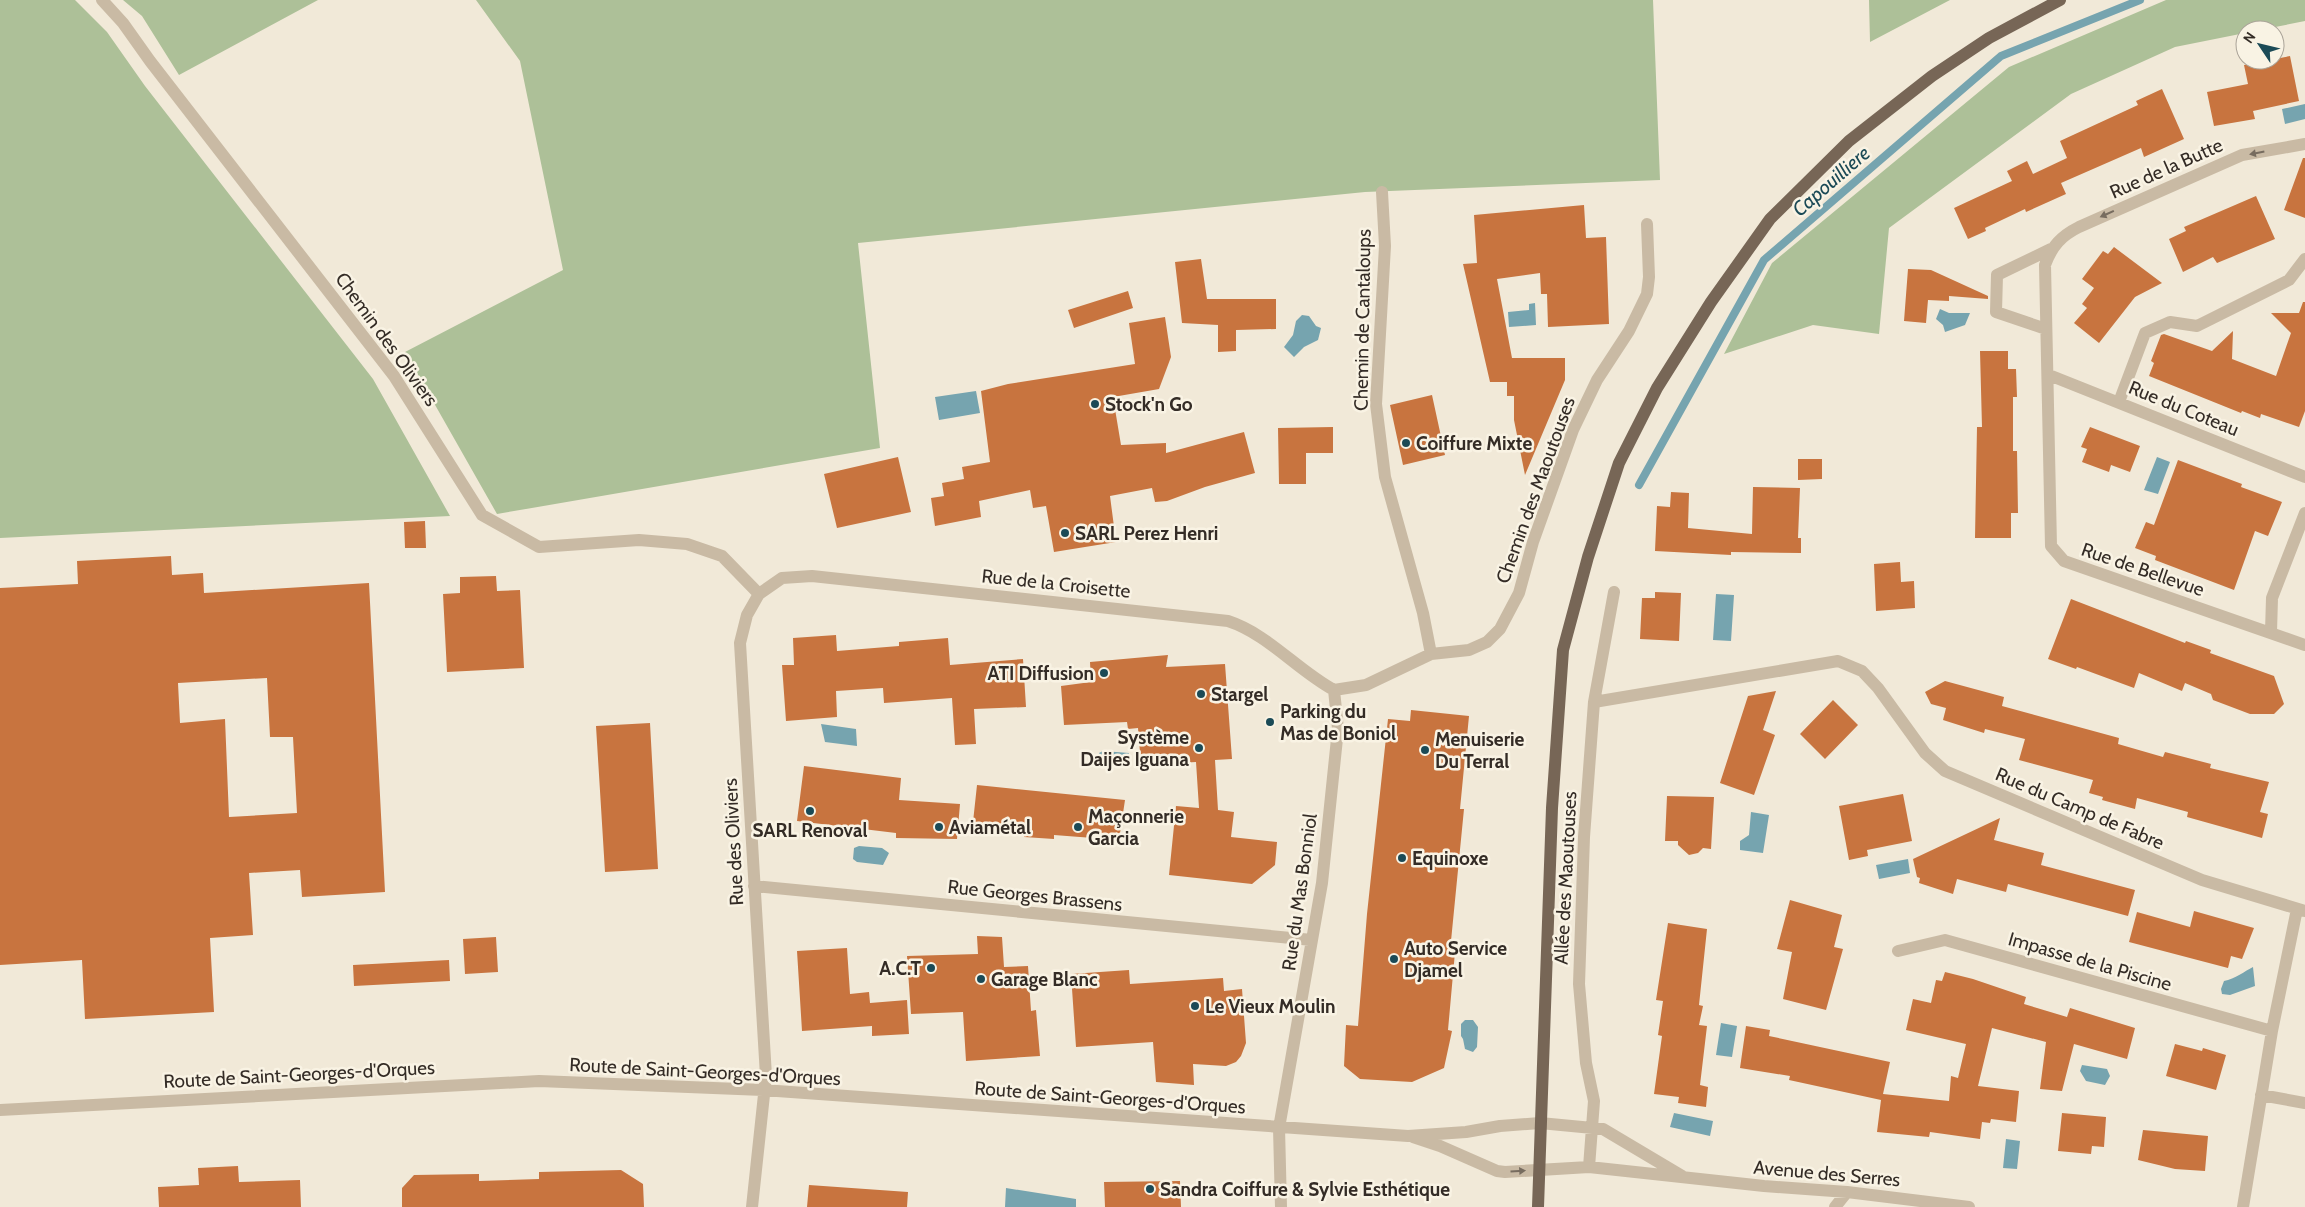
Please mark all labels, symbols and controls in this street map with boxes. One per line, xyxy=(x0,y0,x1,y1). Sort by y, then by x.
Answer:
north arrow xyxy=(2235,20,2285,70)
text: N xyxy=(2239,28,2260,47)
street label: Rue de la Butte xyxy=(2106,133,2227,204)
water label: Capouilliere xyxy=(1787,141,1875,221)
one-way arrow xyxy=(2249,149,2265,157)
one-way arrow xyxy=(2100,211,2114,219)
street label: Chemin de Cantaloups xyxy=(1349,229,1376,411)
street label: Chemin des Oliviers xyxy=(330,268,443,411)
street label: Rue du Coteau xyxy=(2125,376,2242,441)
place label: Stock'n Go xyxy=(1105,393,1193,416)
street label: Chemin des Maoutouses xyxy=(1491,394,1580,587)
marker: Stock'n Go xyxy=(1089,398,1101,410)
place label: Coiffure Mixte xyxy=(1416,432,1532,455)
marker: Coiffure Mixte xyxy=(1400,437,1412,449)
place label: SARL Perez Henri xyxy=(1075,522,1218,545)
marker: SARL Perez Henri xyxy=(1059,527,1071,539)
street label: Rue de Bellevue xyxy=(2078,538,2208,601)
street label: Rue de la Croisette xyxy=(980,564,1132,603)
place label: ATI Diffusion xyxy=(988,662,1094,685)
marker: ATI Diffusion xyxy=(1098,667,1110,679)
place label: Stargel xyxy=(1211,683,1268,706)
marker: Stargel xyxy=(1195,688,1207,700)
place label: Parking du Mas de Boniol xyxy=(1280,700,1396,745)
marker: Parking du Mas de Boniol xyxy=(1264,716,1276,728)
place label: Système Daijes Iguana xyxy=(1080,726,1190,771)
place label: Menuiserie Du Terral xyxy=(1435,728,1524,773)
marker: Système Daijes Iguana xyxy=(1193,742,1205,754)
marker: Menuiserie Du Terral xyxy=(1419,744,1431,756)
street label: Rue du Camp de Fabre xyxy=(1992,763,2168,854)
street label: Rue des Oliviers xyxy=(719,778,748,906)
street label: Allée des Maoutouses xyxy=(1549,791,1582,965)
marker: SARL Renoval xyxy=(804,805,816,817)
place label: Maçonnerie Garcia xyxy=(1088,805,1184,850)
street label: Rue du Mas Bonniol xyxy=(1277,811,1322,972)
place label: Aviamétal xyxy=(949,816,1031,839)
place label: SARL Renoval xyxy=(753,819,867,842)
marker: Aviamétal xyxy=(933,821,945,833)
marker: Maçonnerie Garcia xyxy=(1072,821,1084,833)
place label: Equinoxe xyxy=(1412,847,1489,870)
marker: Equinoxe xyxy=(1396,852,1408,864)
street label: Rue Georges Brassens xyxy=(947,875,1124,916)
street label: Impasse de la Piscine xyxy=(2006,927,2174,996)
place label: Auto Service Djamel xyxy=(1404,937,1507,982)
marker: Auto Service Djamel xyxy=(1388,953,1400,965)
place label: A.C.T xyxy=(879,957,921,980)
marker: A.C.T xyxy=(925,962,937,974)
place label: Garage Blanc xyxy=(991,968,1098,991)
marker: Garage Blanc xyxy=(975,973,987,985)
place label: Le Vieux Moulin xyxy=(1205,995,1336,1018)
marker: Le Vieux Moulin xyxy=(1189,1000,1201,1012)
street label: Route de Saint-Georges-d'Orques xyxy=(569,1053,841,1090)
street label: Route de Saint-Georges-d'Orques xyxy=(163,1056,435,1093)
street label: Route de Saint-Georges-d'Orques xyxy=(974,1077,1246,1118)
street label: Avenue des Serres xyxy=(1753,1156,1901,1191)
one-way arrow xyxy=(1510,1167,1526,1175)
place label: Sandra Coiffure & Sylvie Esthétique xyxy=(1160,1178,1450,1201)
marker: Sandra Coiffure & Sylvie Esthétique xyxy=(1144,1183,1156,1195)

